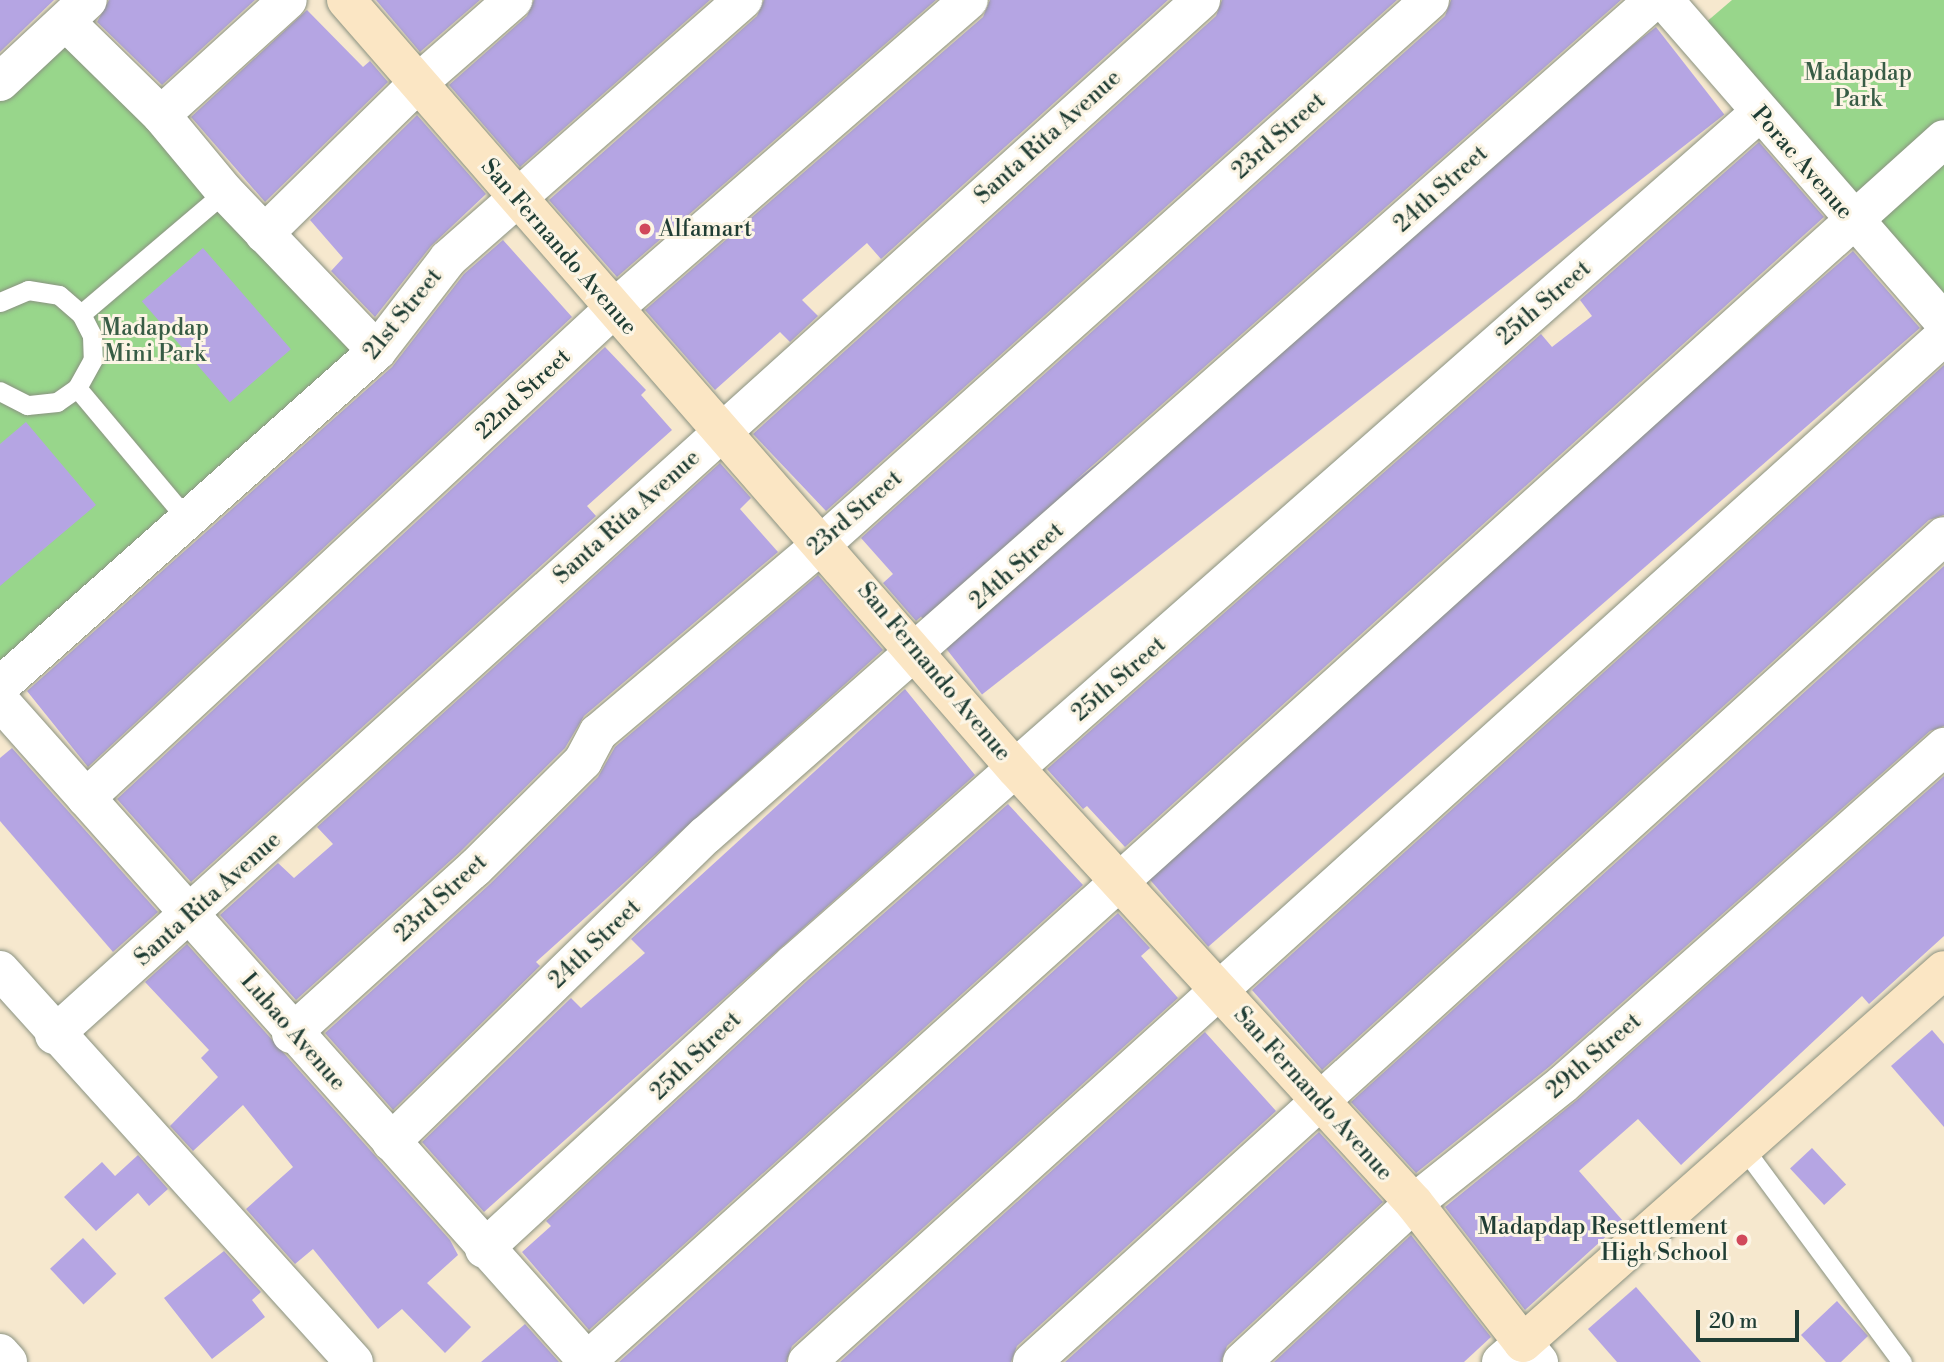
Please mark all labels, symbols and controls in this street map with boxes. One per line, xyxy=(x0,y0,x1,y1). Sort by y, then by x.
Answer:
park label: Madapdap Park xyxy=(1804,59,1912,113)
street label: Santa Rita Avenue xyxy=(969,64,1127,210)
street label: 23rd Street xyxy=(1227,87,1331,185)
street label: Porac Avenue xyxy=(1745,101,1859,225)
street label: 24th Street xyxy=(1389,140,1493,238)
street label: San Fernando Avenue xyxy=(475,153,643,341)
place label: Alfamart xyxy=(659,215,752,243)
marker: Alfamart xyxy=(637,221,653,237)
street label: 25th Street xyxy=(1492,255,1596,351)
street label: 21st Street xyxy=(358,263,448,365)
park label: Madapdap Mini Park xyxy=(101,314,209,368)
street label: 22nd Street xyxy=(470,343,576,445)
street label: Santa Rita Avenue xyxy=(548,444,706,590)
street label: 23rd Street xyxy=(802,465,908,561)
street label: 24th Street xyxy=(965,517,1069,615)
street label: San Fernando Avenue xyxy=(851,577,1017,767)
street label: 25th Street xyxy=(1067,631,1171,727)
street label: Santa Rita Avenue xyxy=(129,826,287,972)
street label: 23rd Street xyxy=(389,848,493,948)
street label: 24th Street xyxy=(544,894,646,994)
street label: Lubao Avenue xyxy=(235,968,351,1096)
street label: San Fernando Avenue xyxy=(1228,1001,1398,1187)
street label: 25th Street xyxy=(645,1006,747,1106)
street label: 29th Street xyxy=(1541,1007,1647,1105)
place label: Madapdap Resettlement High School xyxy=(1478,1213,1728,1267)
marker: Madapdap Resettlement High School xyxy=(1734,1232,1750,1248)
scale bar xyxy=(1699,1296,1802,1340)
text: 20 m xyxy=(1709,1309,1758,1335)

